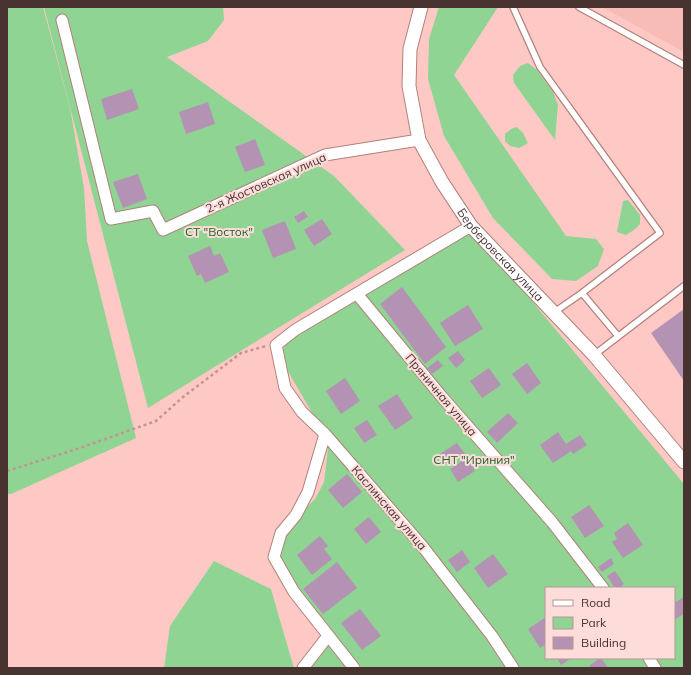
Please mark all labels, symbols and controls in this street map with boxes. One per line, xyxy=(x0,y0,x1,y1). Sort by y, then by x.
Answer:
street label: 2-я Жостовская улица xyxy=(203,149,329,216)
street label: Берберовская улица xyxy=(454,205,547,304)
park label: СТ "Восток" xyxy=(185,224,253,239)
street label: Пряничная улица xyxy=(402,350,480,439)
park label: СНТ "Ириния" xyxy=(433,452,515,467)
street label: Каслинская улица xyxy=(349,462,430,553)
legend xyxy=(545,587,675,659)
text: Road xyxy=(581,595,610,610)
text: Park xyxy=(581,615,607,630)
text: Building xyxy=(581,635,626,650)

